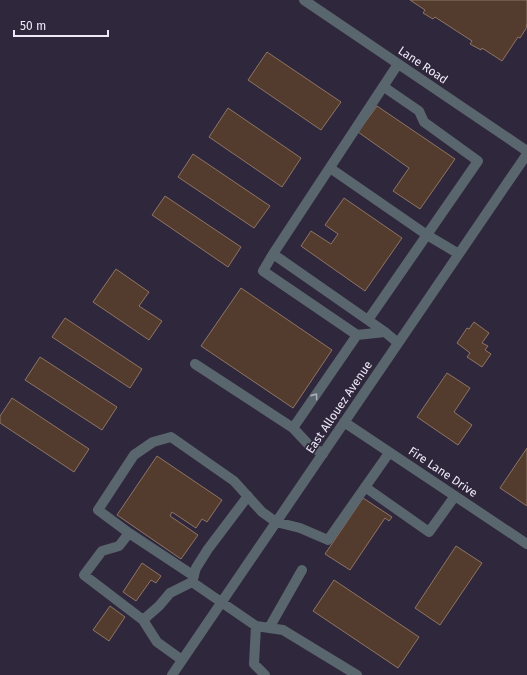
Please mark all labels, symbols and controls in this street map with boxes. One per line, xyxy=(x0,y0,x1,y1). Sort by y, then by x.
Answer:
scale bar xyxy=(14,12,108,38)
text: 50 m xyxy=(20,19,46,33)
street label: Lane Road xyxy=(396,43,450,87)
street label: East Allouez Avenue xyxy=(303,358,375,456)
one-way arrow xyxy=(310,393,318,400)
street label: Fire Lane Drive xyxy=(406,444,480,500)

